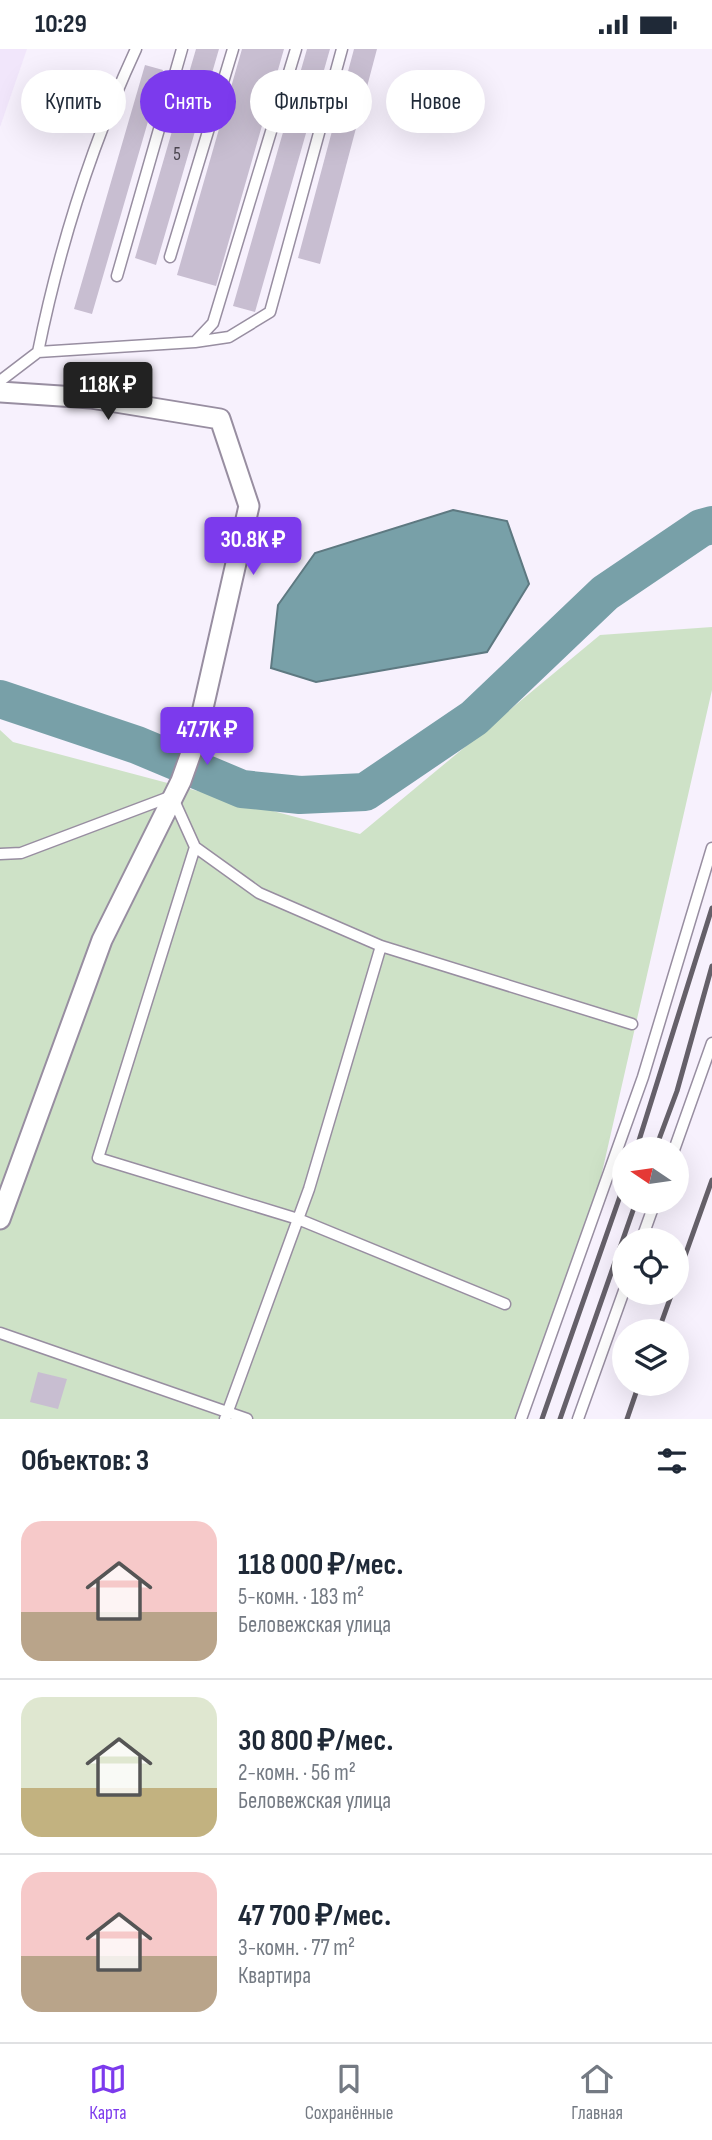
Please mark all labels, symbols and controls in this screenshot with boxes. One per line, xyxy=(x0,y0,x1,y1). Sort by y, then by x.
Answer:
text: 10:29 xyxy=(35,9,87,40)
chip: Купить xyxy=(21,70,126,133)
chip: Снять xyxy=(140,70,236,133)
chip: Фильтры xyxy=(250,70,372,133)
chip: Новое xyxy=(386,70,485,133)
house number: 5 xyxy=(173,143,181,166)
pin: 118K ₽ xyxy=(51,363,165,422)
text: 118K ₽ xyxy=(79,371,137,399)
pin: 30.8K ₽ xyxy=(188,517,318,577)
text: 30.8K ₽ xyxy=(220,526,286,554)
pin: 47.7K ₽ xyxy=(142,707,272,767)
text: 47.7K ₽ xyxy=(176,716,238,744)
north arrow xyxy=(612,1137,690,1215)
map controls xyxy=(612,1137,689,1396)
button: locate xyxy=(612,1228,689,1305)
button: layers xyxy=(612,1319,689,1396)
icon: filters xyxy=(653,1442,691,1480)
text: Объектов: 3 xyxy=(21,1443,149,1479)
text: 118 000 ₽/мес. xyxy=(238,1547,403,1583)
icon: home xyxy=(77,1549,161,1633)
text: 5-комн. · 183 m² xyxy=(238,1583,364,1611)
text: Беловежская улица xyxy=(238,1611,391,1639)
text: 30 800 ₽/мес. xyxy=(238,1723,393,1759)
icon: home xyxy=(77,1725,161,1809)
text: 2-комн. · 56 m² xyxy=(238,1759,356,1787)
text: Беловежская улица xyxy=(238,1787,391,1815)
text: 47 700 ₽/мес. xyxy=(238,1898,391,1934)
icon: home xyxy=(77,1900,161,1984)
text: 3-комн. · 77 m² xyxy=(238,1934,355,1962)
text: Квартира xyxy=(238,1962,311,1990)
tab: Карта xyxy=(89,2060,127,2125)
tab: Сохранённые xyxy=(305,2060,393,2125)
tab: Главная xyxy=(571,2060,623,2125)

